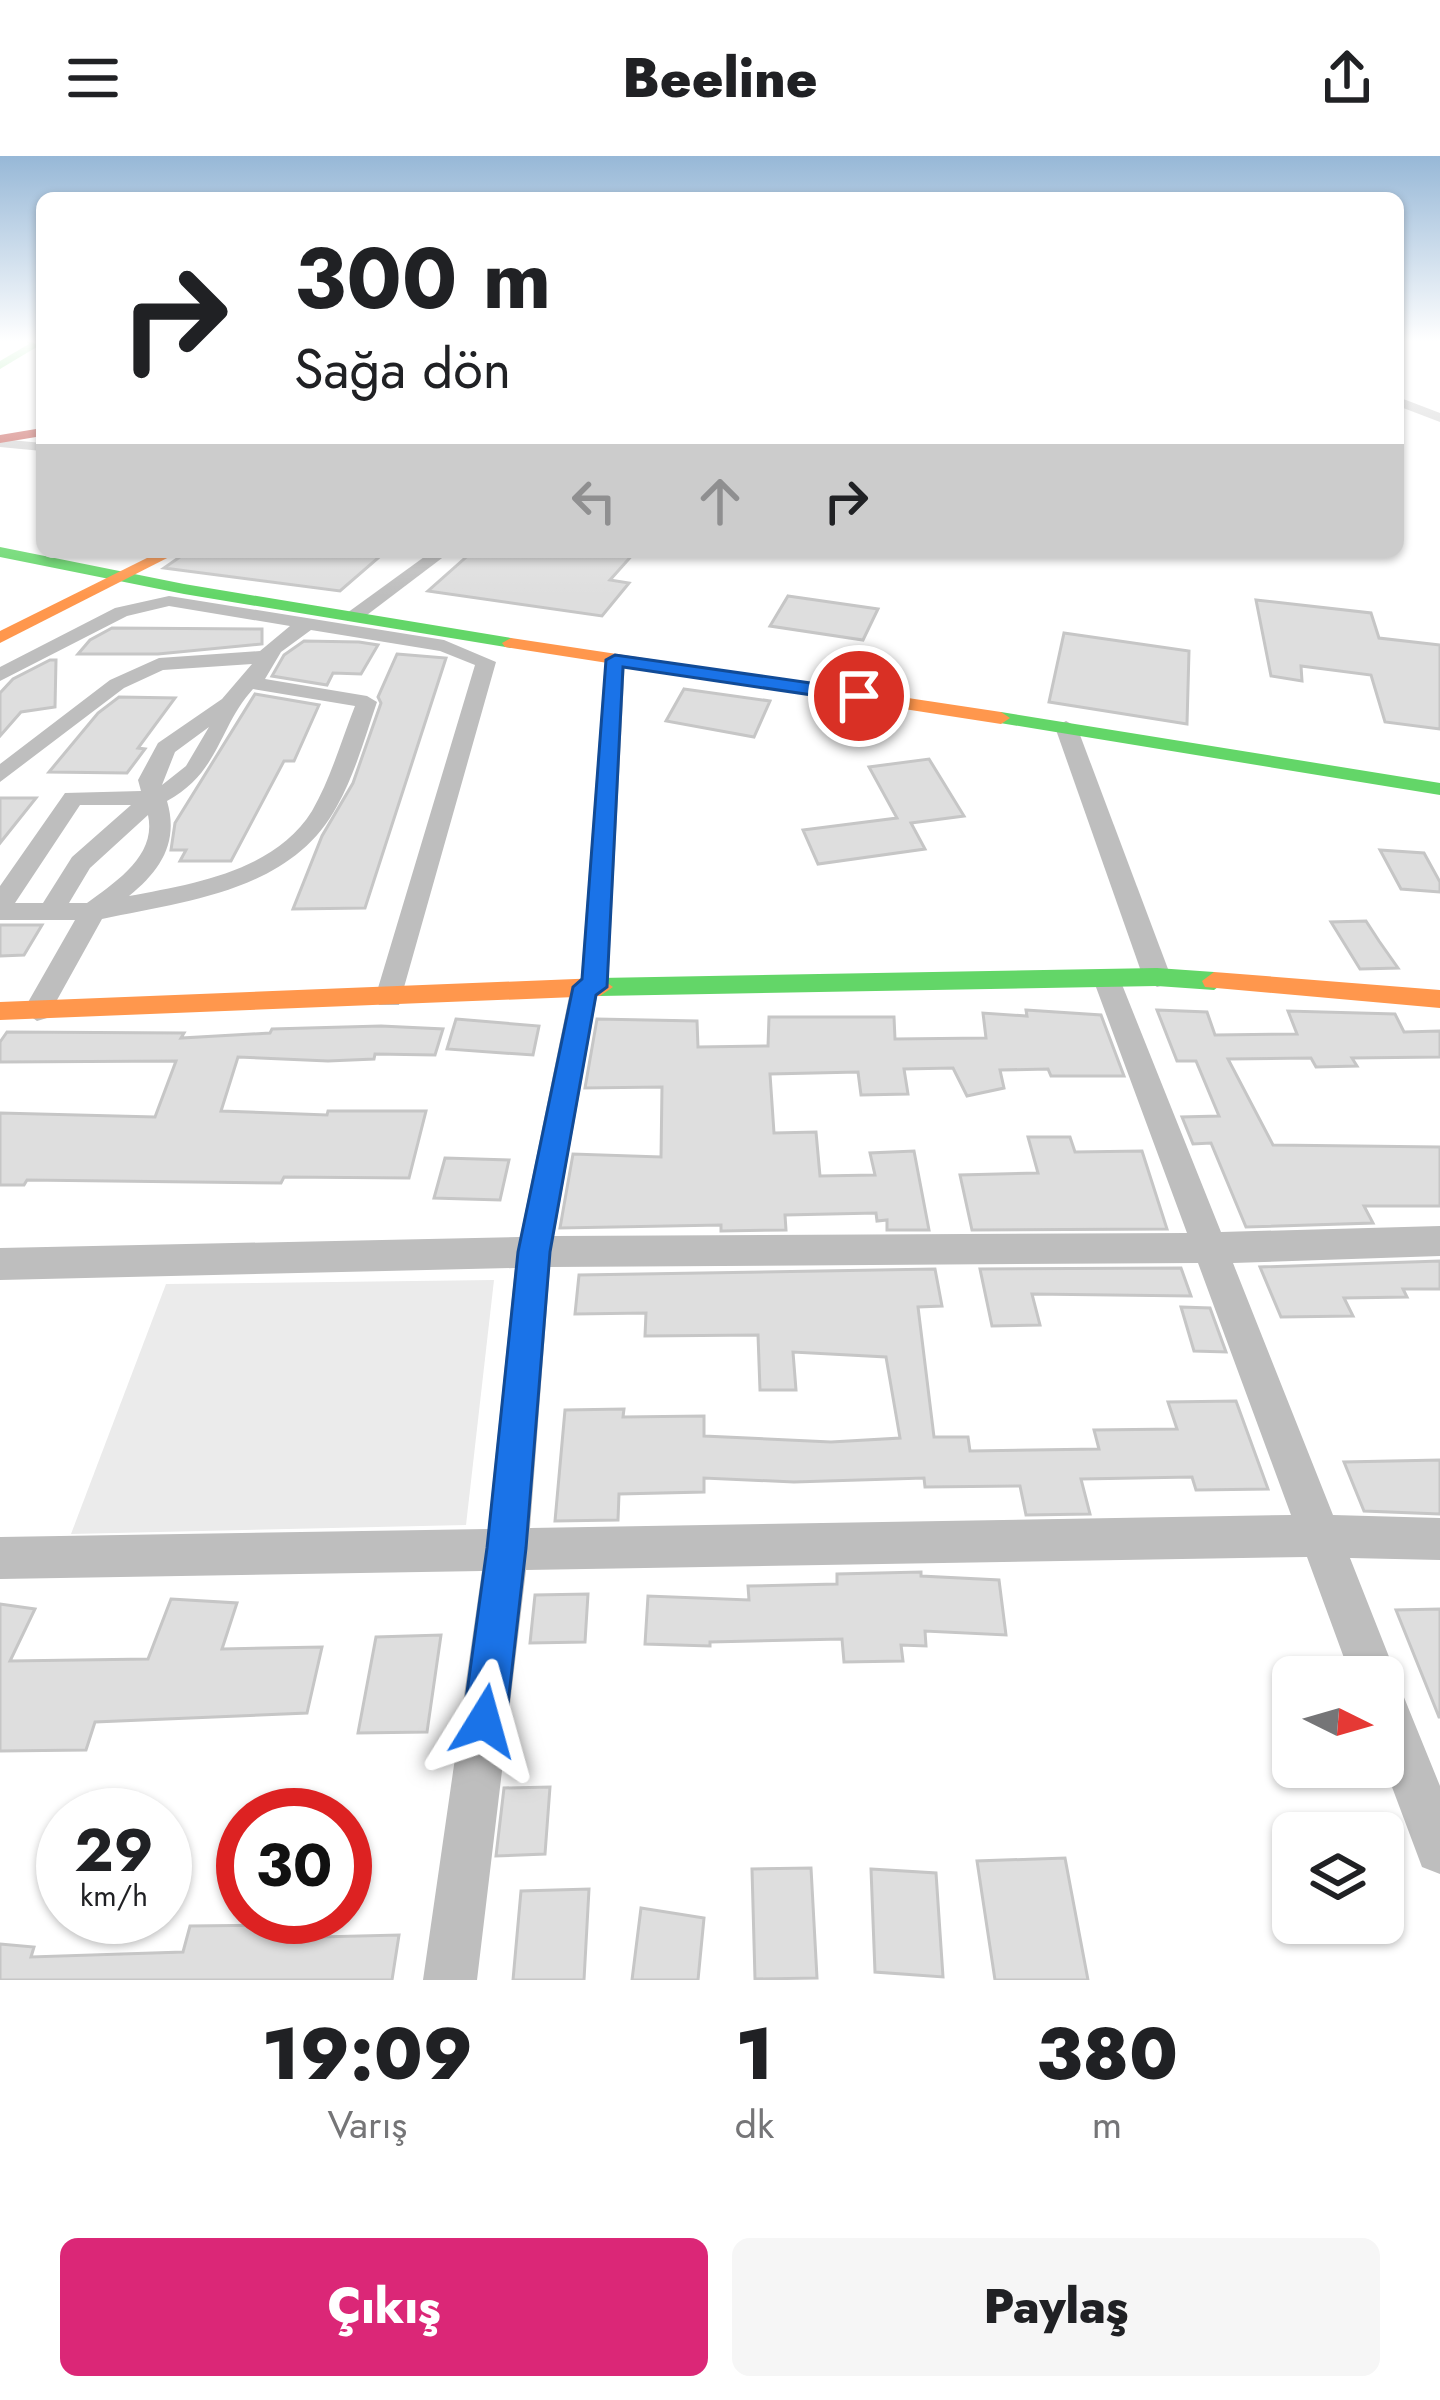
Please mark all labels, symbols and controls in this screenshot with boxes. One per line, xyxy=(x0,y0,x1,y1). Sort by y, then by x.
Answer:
text: Beeline xyxy=(622,39,818,117)
icon: menu xyxy=(60,45,126,111)
icon: share xyxy=(1314,45,1380,111)
text: 300 m xyxy=(294,218,551,340)
icon: right xyxy=(96,240,252,396)
text: Sağa dön xyxy=(294,330,511,408)
icon: left xyxy=(561,468,627,534)
icon: ahead xyxy=(687,468,753,534)
icon: right xyxy=(813,468,879,534)
pin xyxy=(808,645,910,747)
icon: arrive xyxy=(826,663,892,729)
north arrow xyxy=(1272,1656,1404,1788)
map controls xyxy=(1272,1656,1404,1944)
position arrow xyxy=(421,1658,547,1784)
speed limit sign: 30 xyxy=(216,1788,372,1944)
text: 29 xyxy=(74,1807,154,1894)
button: layers xyxy=(1272,1812,1404,1944)
text: km/h xyxy=(80,1874,148,1917)
text: 19:09 xyxy=(262,2002,473,2106)
text: 1 xyxy=(735,2002,773,2106)
text: 380 xyxy=(1036,2002,1178,2106)
text: Varış xyxy=(327,2096,407,2153)
text: dk xyxy=(735,2096,774,2153)
text: m xyxy=(1092,2096,1122,2153)
button: Çıkış xyxy=(60,2238,708,2376)
button: Paylaş xyxy=(732,2238,1380,2376)

